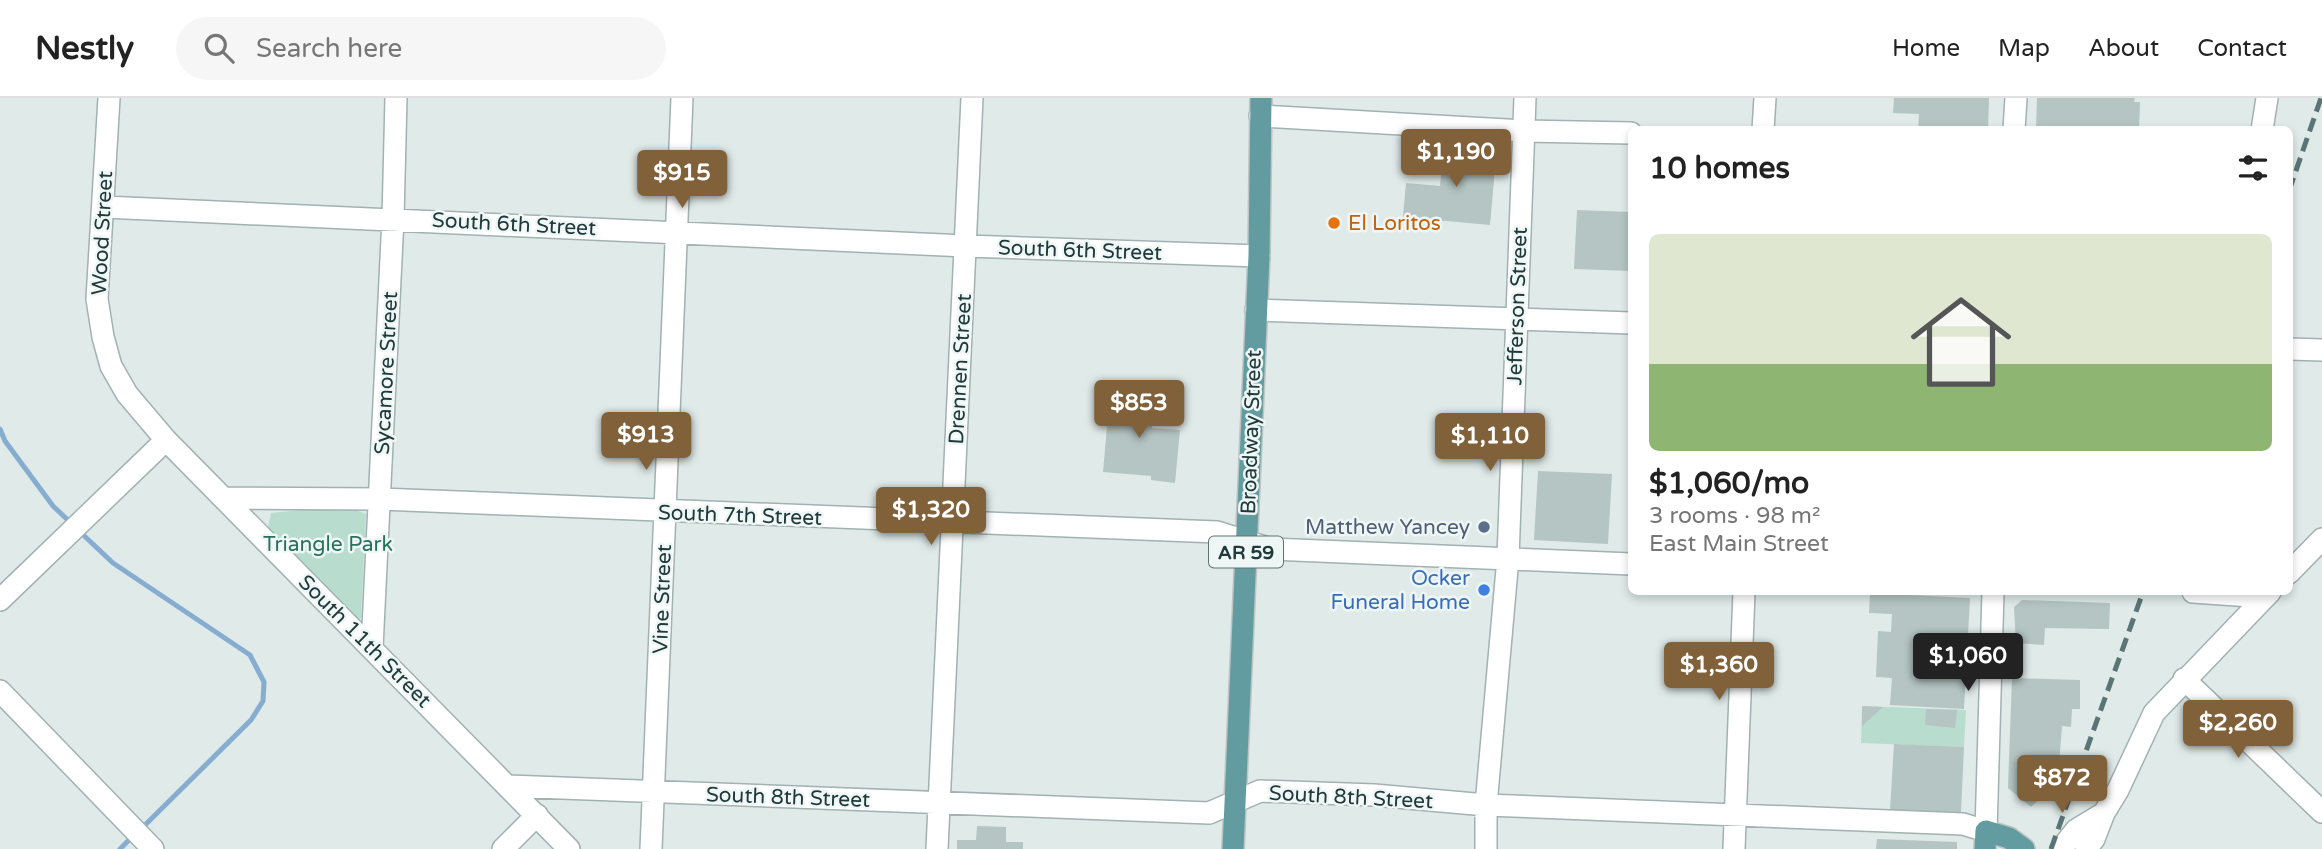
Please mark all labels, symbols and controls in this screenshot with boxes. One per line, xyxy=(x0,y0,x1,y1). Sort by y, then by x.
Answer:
search box xyxy=(176,17,666,80)
text: Nestly xyxy=(35,29,134,68)
icon: search xyxy=(200,29,238,67)
text: Search here xyxy=(256,33,402,64)
text: Home xyxy=(1892,34,1960,63)
text: Map xyxy=(1998,34,2050,63)
text: About xyxy=(2088,34,2159,63)
text: Contact xyxy=(2197,34,2287,63)
pin: $1,190 xyxy=(1399,130,1513,189)
text: $1,190 xyxy=(1417,138,1495,166)
icon: filters xyxy=(2234,149,2272,187)
pin: $915 xyxy=(641,150,723,210)
text: 10 homes xyxy=(1649,150,1790,187)
text: $915 xyxy=(653,159,711,187)
street label: Wood Street xyxy=(87,170,118,296)
street label: South 6th Street xyxy=(431,208,597,241)
place label: El Loritos xyxy=(1348,211,1441,236)
marker: El Loritos xyxy=(1326,215,1342,231)
street label: Jefferson Street xyxy=(1502,226,1533,386)
street label: South 6th Street xyxy=(997,235,1162,266)
icon: home xyxy=(1898,279,2024,405)
street label: Sycamore Street xyxy=(370,291,403,455)
street label: Drennen Street xyxy=(944,293,977,445)
street label: Broadway Street xyxy=(1236,349,1267,515)
pin: $853 xyxy=(1098,380,1180,440)
text: $853 xyxy=(1110,389,1168,417)
pin: $913 xyxy=(605,412,687,472)
pin: $1,110 xyxy=(1433,414,1547,473)
text: $913 xyxy=(617,421,675,449)
text: $1,110 xyxy=(1451,422,1529,450)
text: $1,060/mo xyxy=(1649,465,1809,502)
pin: $1,320 xyxy=(874,488,988,547)
text: $1,320 xyxy=(892,496,970,524)
street label: South 7th Street xyxy=(657,500,822,531)
text: 3 rooms · 98 m² xyxy=(1649,502,1820,530)
place label: Matthew Yancey xyxy=(1305,515,1470,540)
marker: Matthew Yancey xyxy=(1476,519,1492,535)
text: East Main Street xyxy=(1649,530,1829,558)
park label: Triangle Park xyxy=(263,532,393,557)
road number: AR 59 xyxy=(1209,536,1283,568)
street label: Vine Street xyxy=(648,544,677,654)
place label: Ocker Funeral Home xyxy=(1330,566,1470,615)
street label: South 11th Street xyxy=(293,570,436,713)
marker: Ocker Funeral Home xyxy=(1476,582,1492,598)
pin: $1,060 xyxy=(1911,634,2025,693)
pin: $1,360 xyxy=(1662,642,1776,702)
text: $1,060 xyxy=(1929,642,2007,670)
text: $1,360 xyxy=(1680,651,1758,679)
pin: $2,260 xyxy=(2181,700,2295,760)
text: $2,260 xyxy=(2199,709,2277,737)
pin: $872 xyxy=(2021,756,2103,815)
text: $872 xyxy=(2033,764,2091,792)
street label: South 8th Street xyxy=(1268,781,1434,814)
street label: South 8th Street xyxy=(705,782,870,813)

